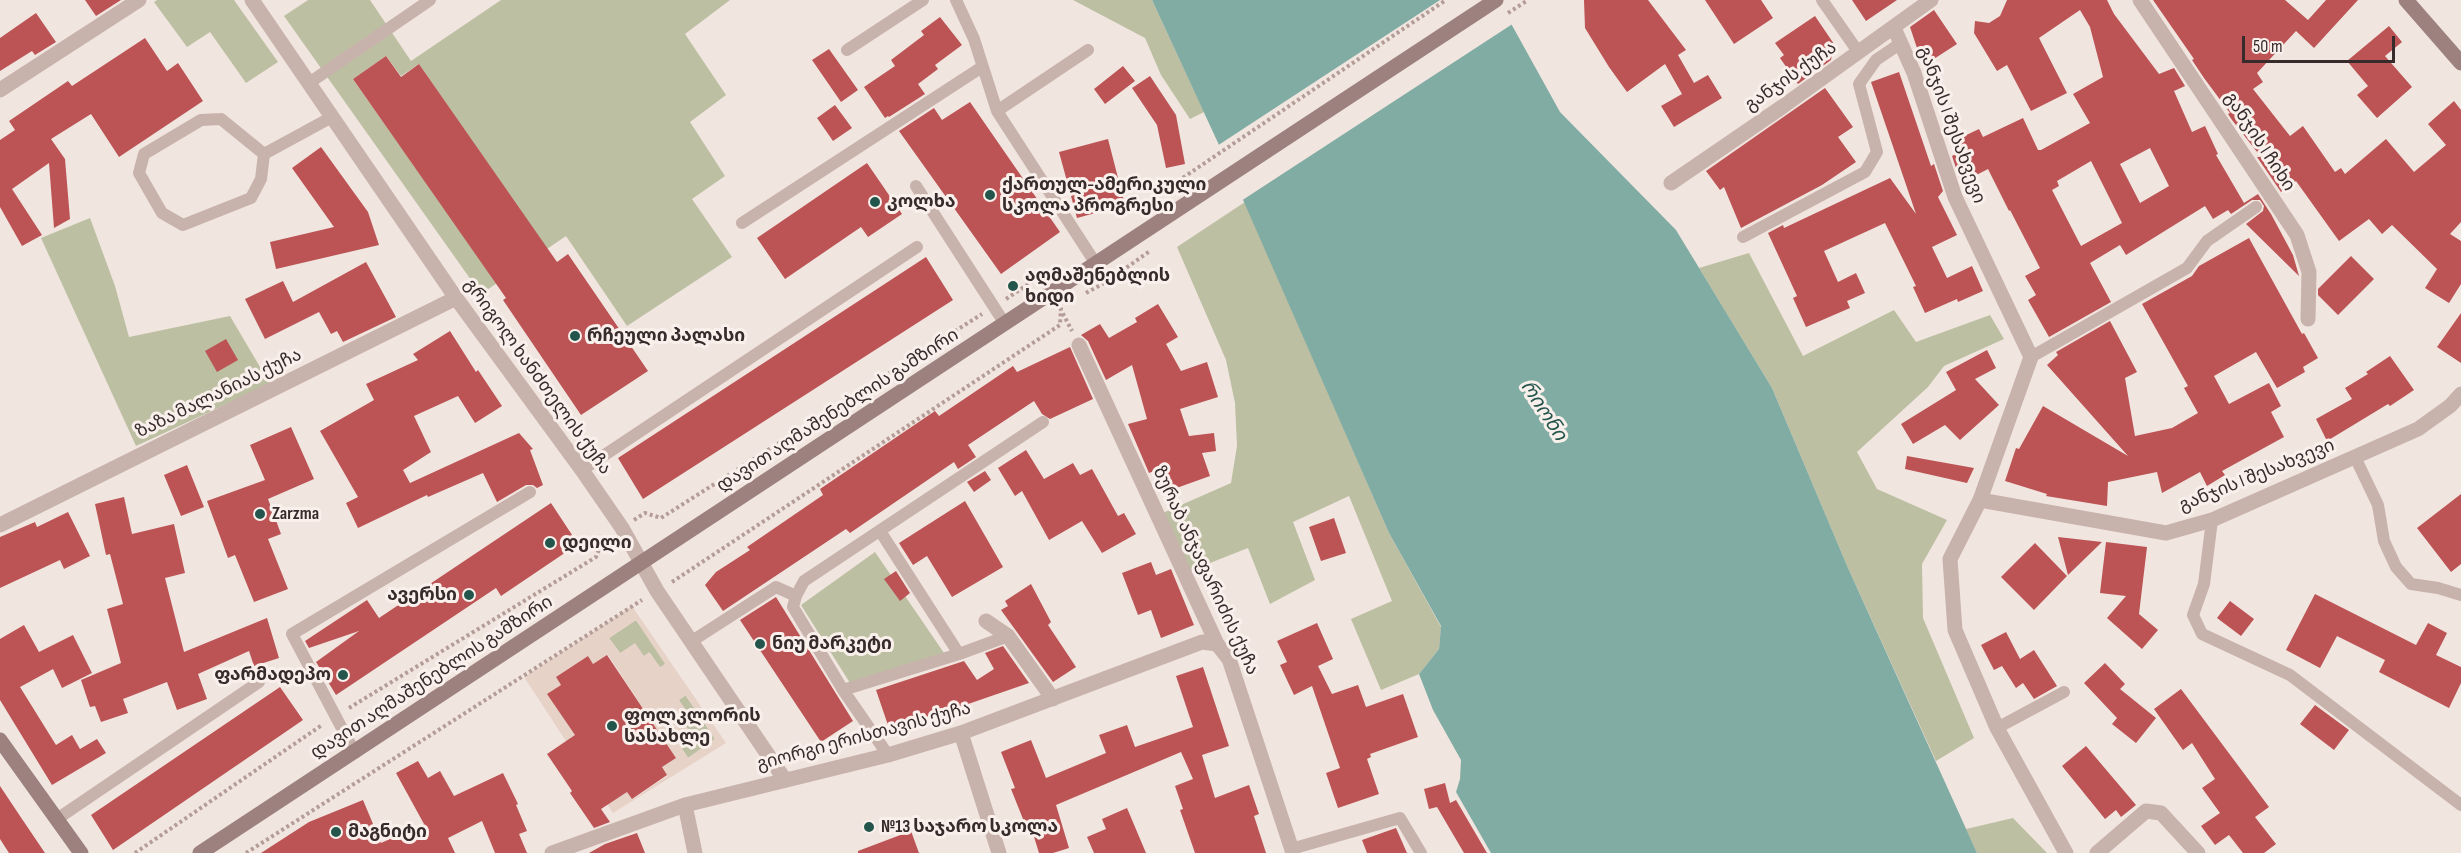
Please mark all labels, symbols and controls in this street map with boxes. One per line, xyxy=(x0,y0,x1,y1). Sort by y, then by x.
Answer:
scale bar xyxy=(2245,24,2398,62)
text: 50 m xyxy=(2253,36,2283,57)
street label: განჯის ქუჩა xyxy=(1741,37,1841,117)
street label: განჯის I შესახვევი xyxy=(1912,43,1990,207)
street label: განჯის I ჩიხი xyxy=(2219,88,2299,196)
place label: ქართულ-ამერიკული სკოლა პროგრესი xyxy=(1002,174,1206,216)
marker: ქართულ-ამერიკული სკოლა პროგრესი xyxy=(983,188,997,202)
place label: კოლხა xyxy=(887,191,955,213)
marker: კოლხა xyxy=(868,195,882,209)
place label: აღმაშენებლის ხიდი xyxy=(1025,265,1170,308)
street label: გრიგოლ ხანძთელის ქუჩა xyxy=(459,275,615,479)
marker: აღმაშენებლის ხიდი xyxy=(1006,279,1020,293)
place label: რჩეული პალასი xyxy=(587,325,745,347)
street label: დავით აღმაშენებლის გამზირი xyxy=(713,325,963,497)
marker: რჩეული პალასი xyxy=(568,329,582,343)
street label: ზაზა მალანიას ქუჩა xyxy=(133,344,305,444)
water label: რიონი xyxy=(1515,376,1571,446)
street label: განჯის I შესახვევი xyxy=(2176,435,2338,517)
street label: ზურაბ ანჯაფარიძის ქუჩა xyxy=(1147,463,1263,679)
place label: Zarzma xyxy=(272,503,319,525)
marker: Zarzma xyxy=(253,507,267,521)
place label: დეილი xyxy=(562,532,632,554)
marker: დეილი xyxy=(543,536,557,550)
place label: ავერსი xyxy=(387,584,457,606)
marker: ავერსი xyxy=(462,588,476,602)
street label: დავით აღმაშენებლის გამზირი xyxy=(307,592,557,764)
place label: ნიუ მარკეტი xyxy=(772,633,892,655)
marker: ნიუ მარკეტი xyxy=(753,637,767,651)
place label: ფარმადეპო xyxy=(214,664,331,686)
marker: ფარმადეპო xyxy=(336,668,350,682)
street label: გიორგი ერისთავის ქუჩა xyxy=(754,698,974,776)
place label: ფოლკლორის სასახლე xyxy=(624,705,761,748)
marker: ფოლკლორის სასახლე xyxy=(605,719,619,733)
place label: №13 საჯარო სკოლა xyxy=(881,816,1058,838)
marker: №13 საჯარო სკოლა xyxy=(862,820,876,834)
place label: მაგნიტი xyxy=(348,821,427,843)
marker: მაგნიტი xyxy=(329,825,343,839)

